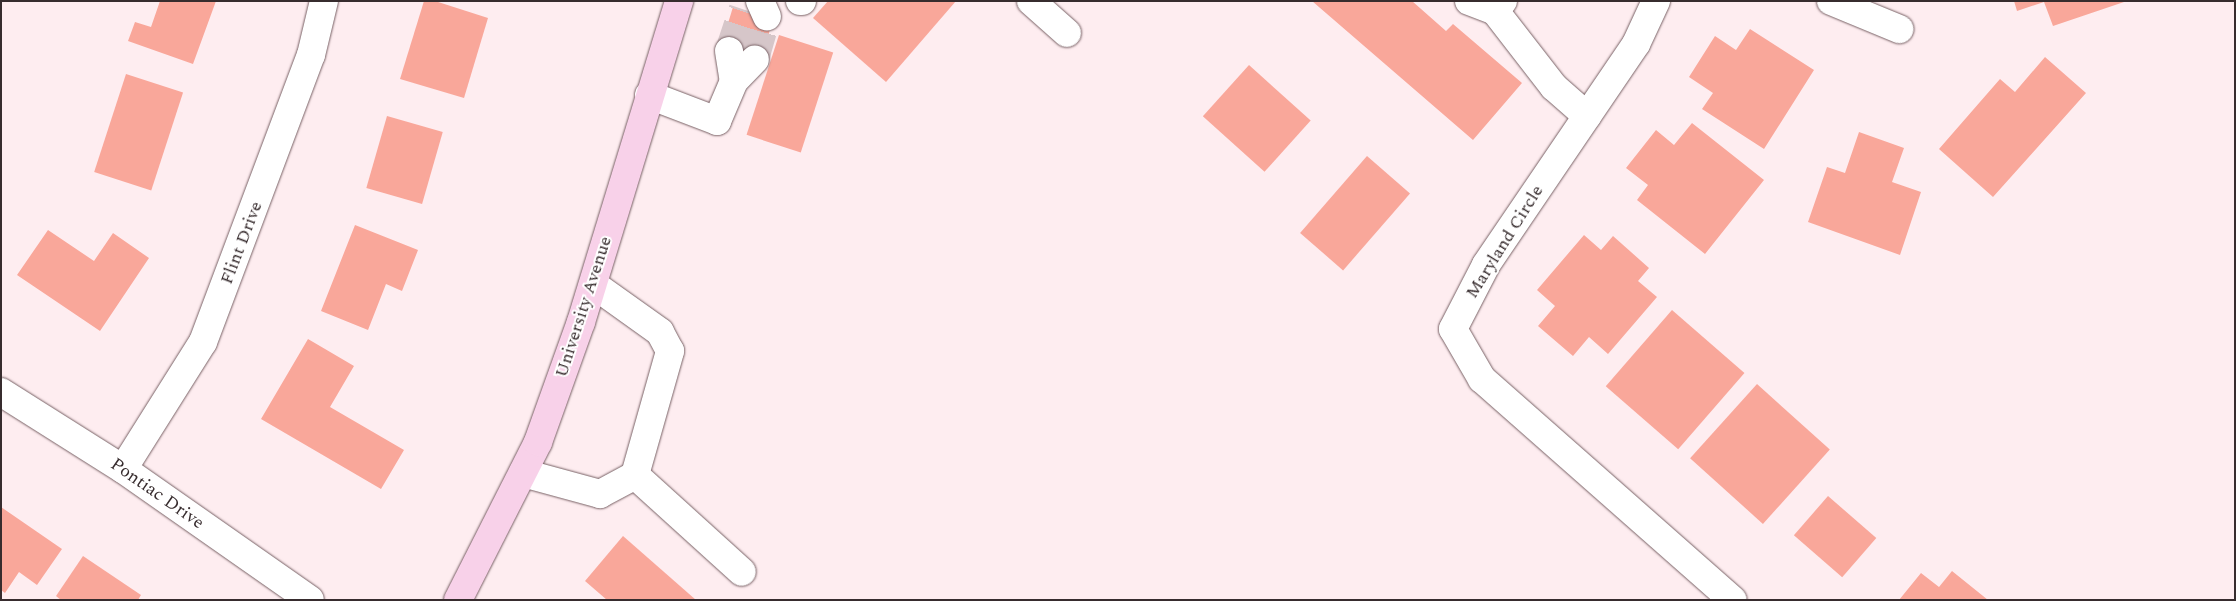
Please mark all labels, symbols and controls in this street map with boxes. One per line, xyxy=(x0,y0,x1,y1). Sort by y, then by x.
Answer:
street label: Maryland Circle xyxy=(1462,181,1548,303)
street label: Flint Drive xyxy=(216,198,268,288)
street label: University Avenue xyxy=(551,234,617,380)
street label: Pontiac Drive xyxy=(106,454,208,534)

